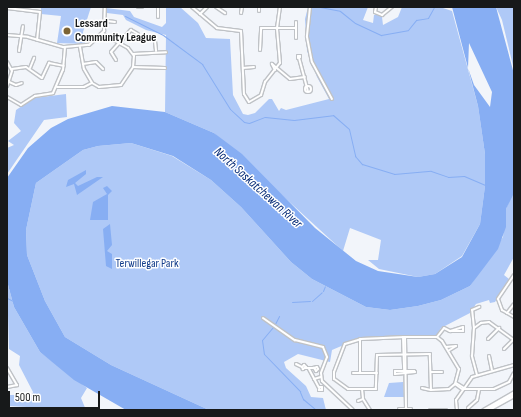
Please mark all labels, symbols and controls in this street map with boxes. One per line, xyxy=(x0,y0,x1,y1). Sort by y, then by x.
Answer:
place label: Lessard Community League xyxy=(75,17,156,45)
marker: Lessard Community League xyxy=(62,26,72,36)
water label: North Saskatchewan River xyxy=(211,144,305,232)
park label: Terwillegar Park xyxy=(116,257,178,271)
scale bar xyxy=(10,383,102,409)
text: 500 m xyxy=(15,390,40,405)

